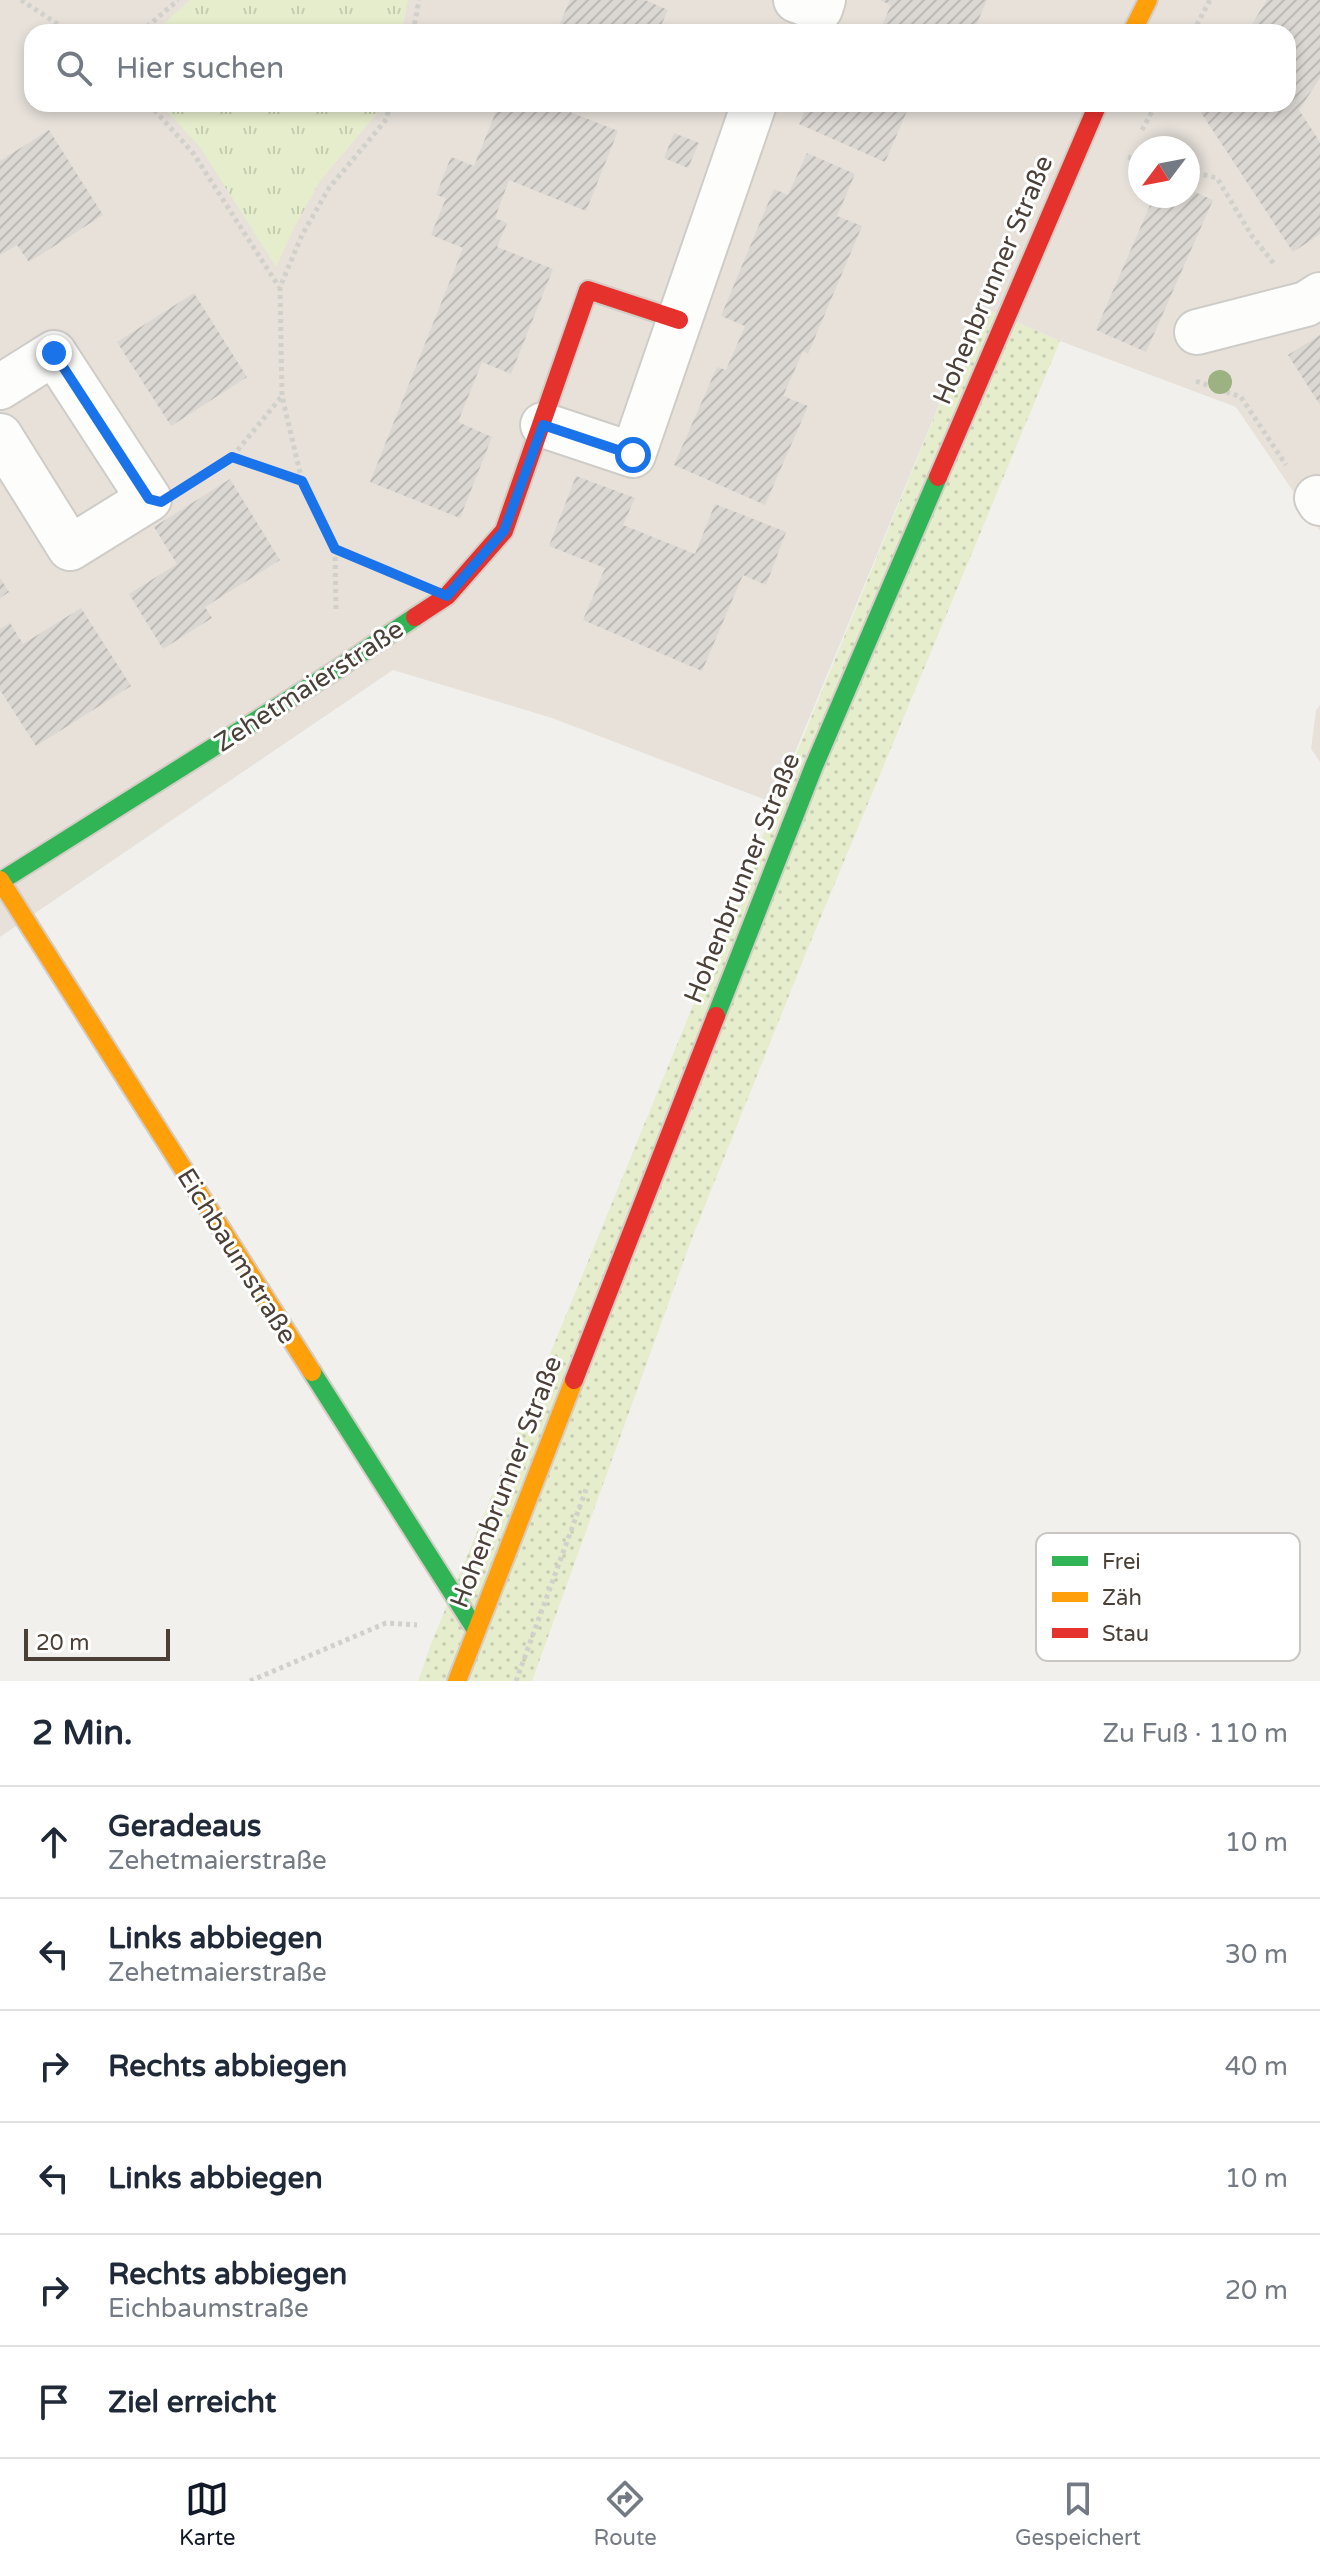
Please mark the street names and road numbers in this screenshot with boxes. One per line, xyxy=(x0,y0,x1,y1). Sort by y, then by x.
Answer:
street label: Hohenbrunner Straße xyxy=(927,151,1059,409)
street label: Zehetmaierstraße xyxy=(209,613,409,759)
street label: Hohenbrunner Straße xyxy=(678,748,806,1008)
street label: Eichbaumstraße xyxy=(171,1163,303,1349)
street label: Hohenbrunner Straße xyxy=(444,1352,568,1612)

